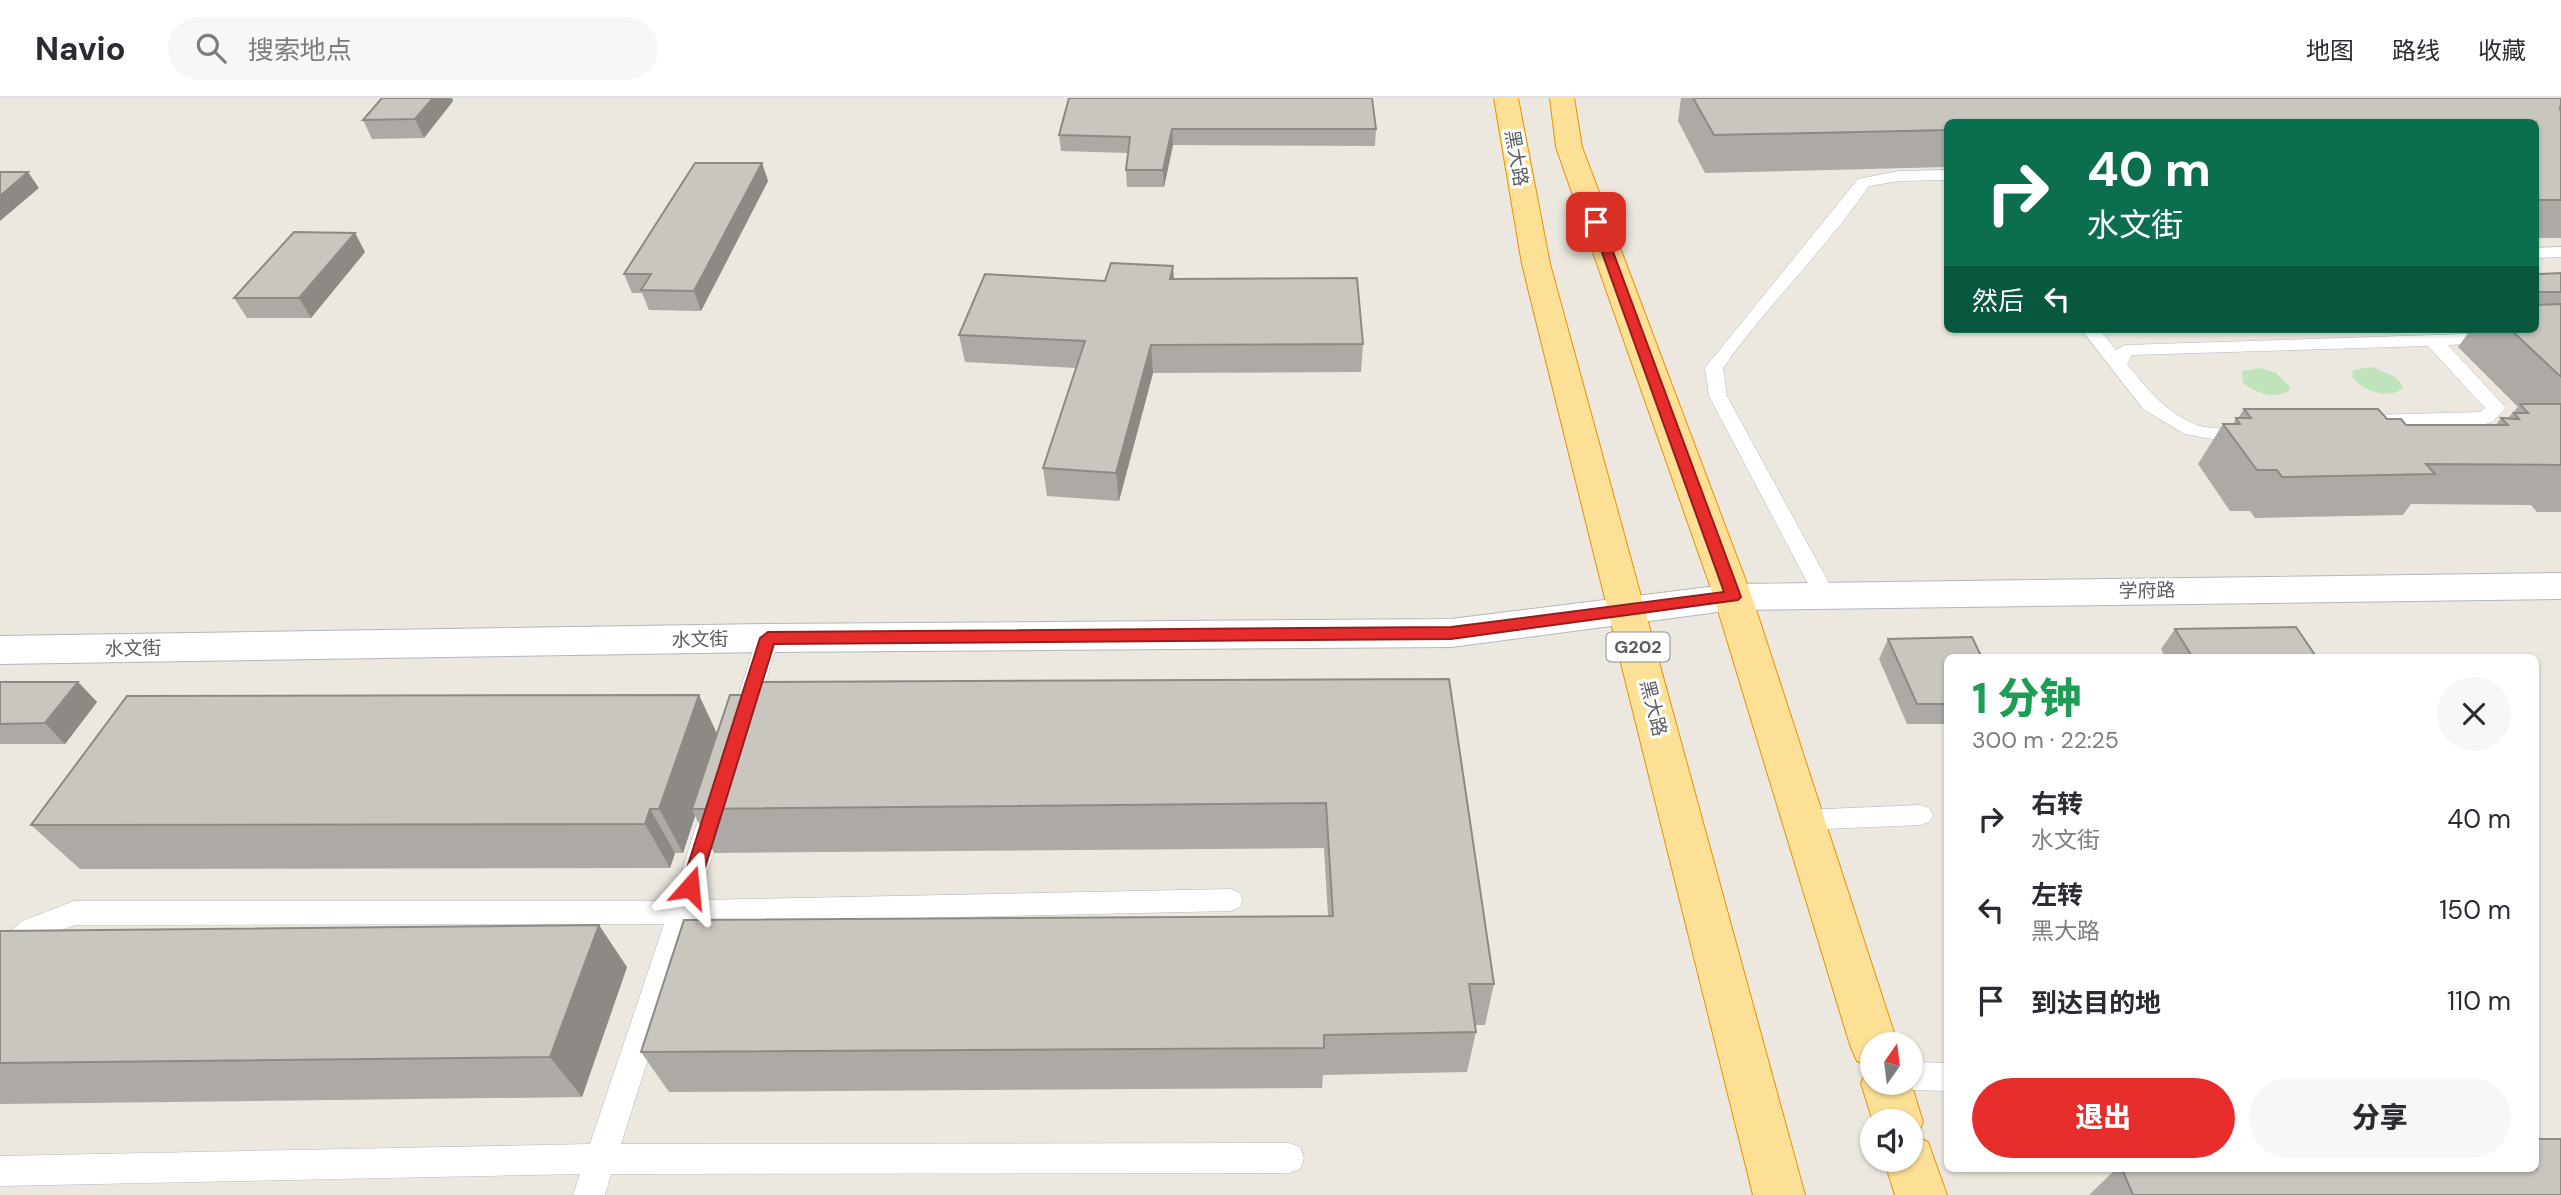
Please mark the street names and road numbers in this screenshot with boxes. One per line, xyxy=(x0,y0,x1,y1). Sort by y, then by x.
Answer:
street label: 黑大路 xyxy=(1499,128,1534,188)
street label: 学府路 xyxy=(2118,578,2176,603)
street label: 水文街 xyxy=(671,627,729,652)
road number: G202 xyxy=(1606,632,1670,662)
street label: 水文街 xyxy=(104,636,162,661)
street label: 黑大路 xyxy=(1634,677,1673,739)

